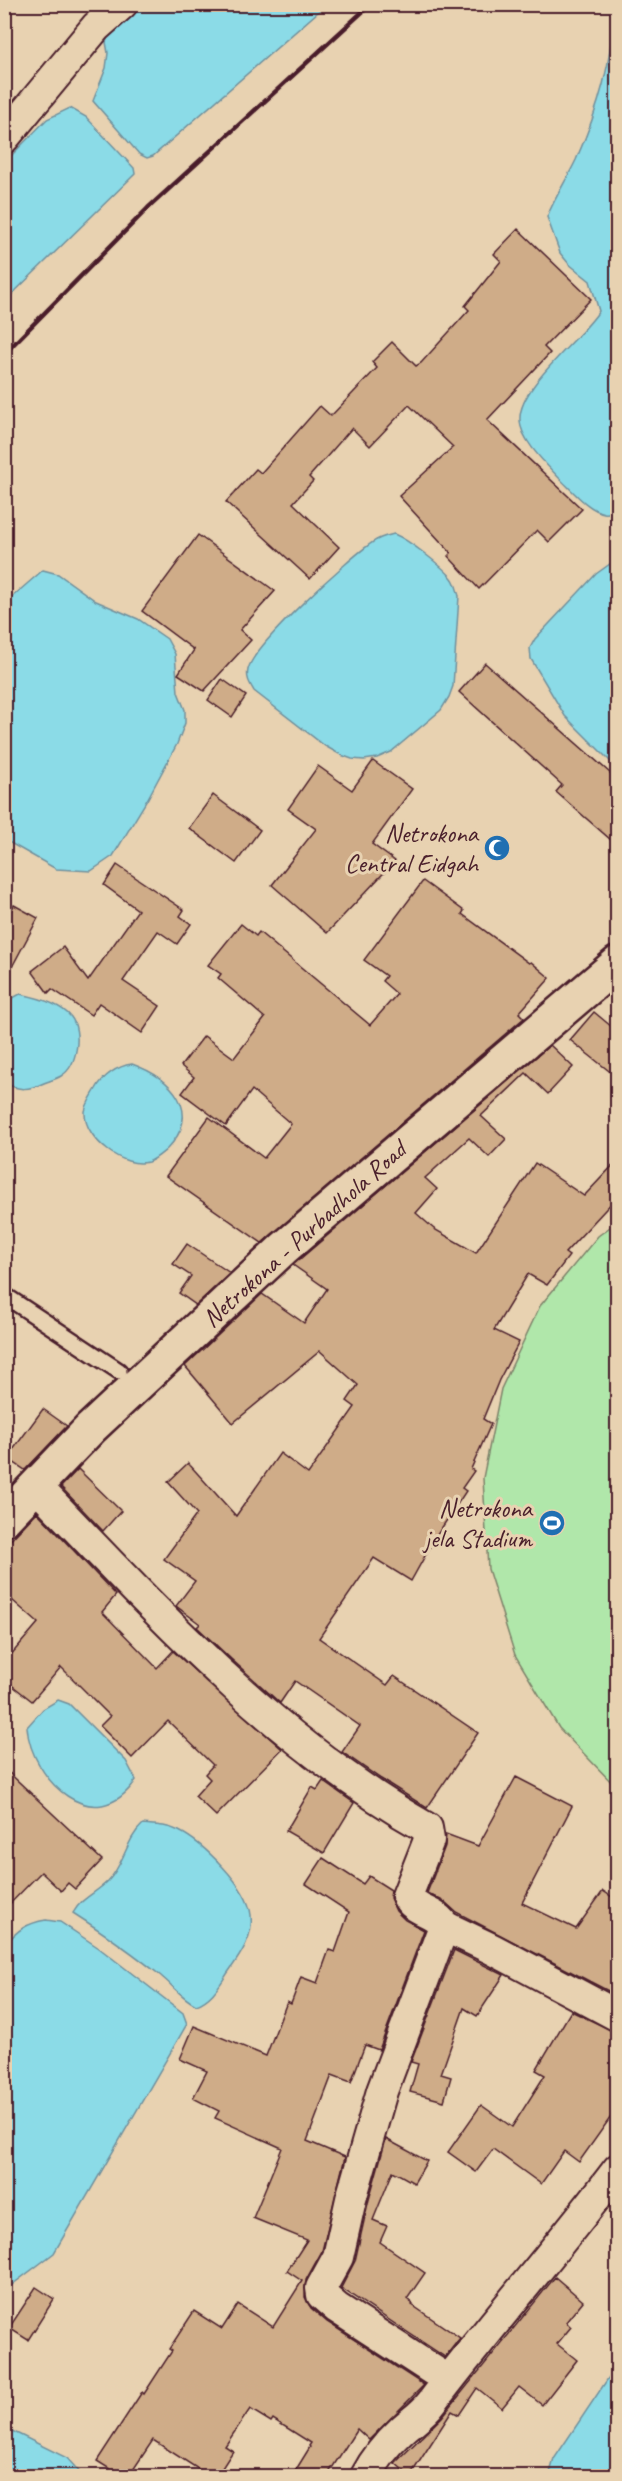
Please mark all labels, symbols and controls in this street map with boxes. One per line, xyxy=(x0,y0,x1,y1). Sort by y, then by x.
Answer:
place label: Netrokona Central Eidgah xyxy=(345,817,480,880)
mosque icon: Netrokona Central Eidgah xyxy=(482,833,512,863)
street label: Netrokona - Purbadhola Road xyxy=(195,1131,416,1334)
place label: Netrokona jela Stadium xyxy=(422,1492,534,1555)
sports icon: Netrokona jela Stadium xyxy=(537,1508,567,1538)

